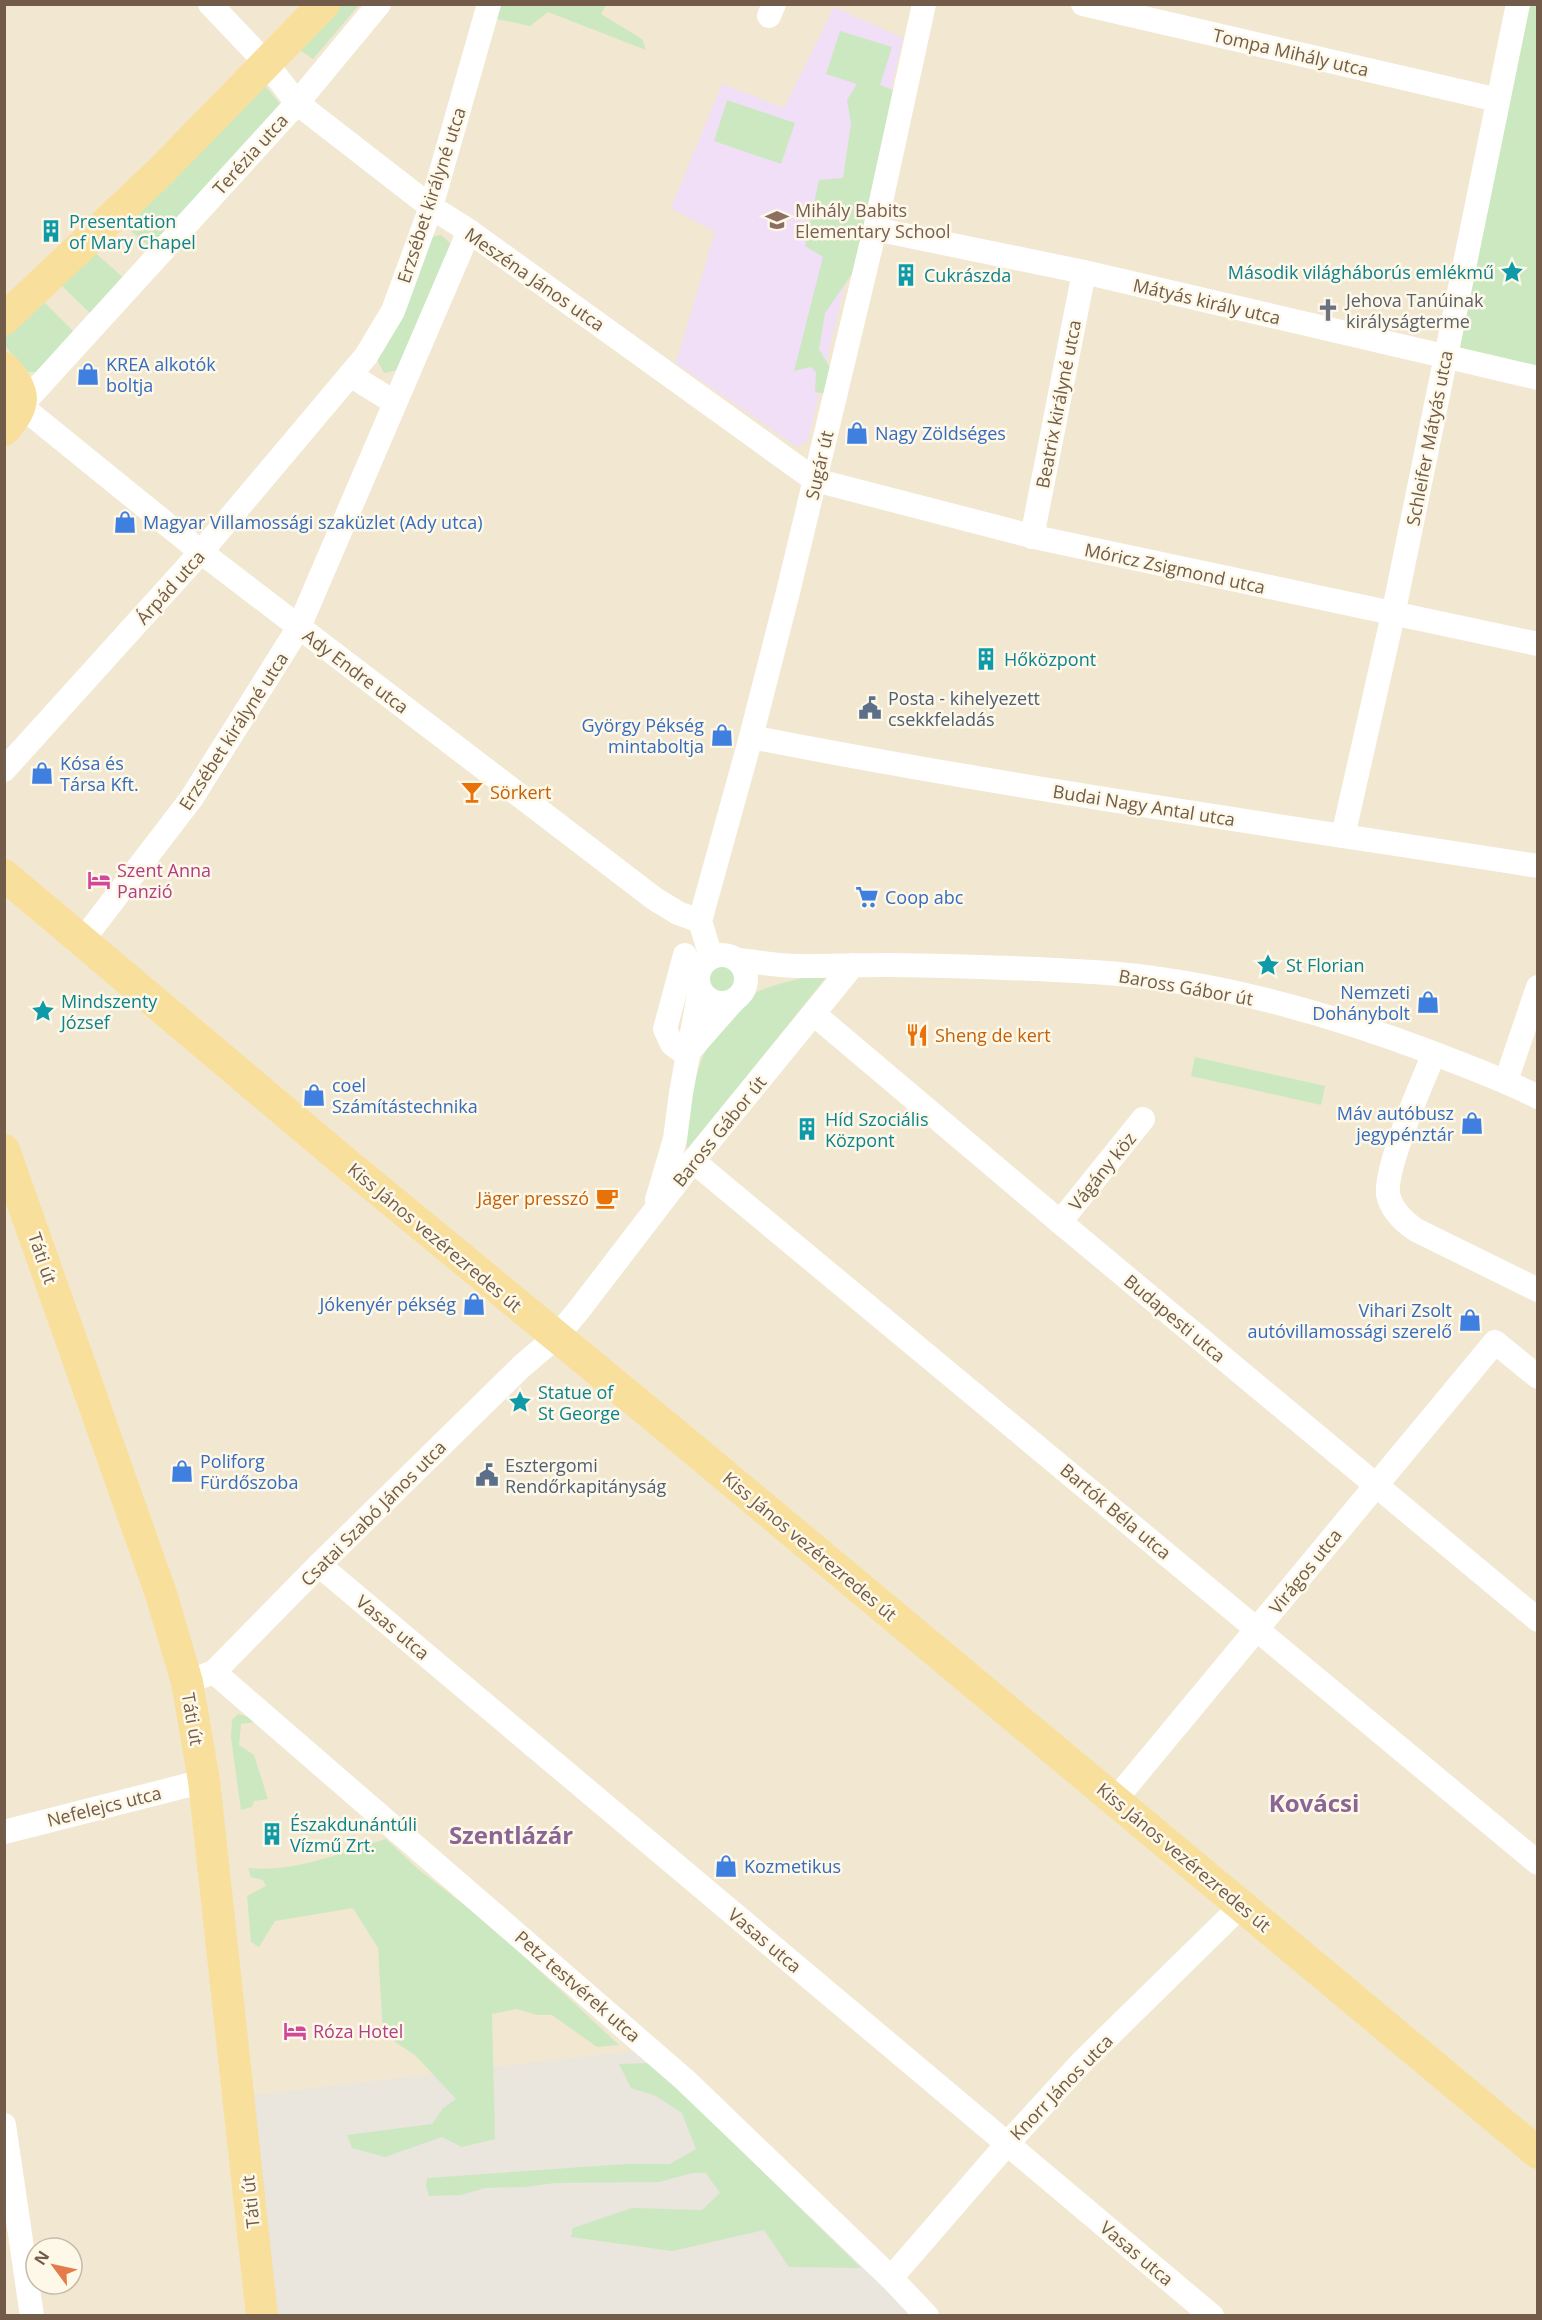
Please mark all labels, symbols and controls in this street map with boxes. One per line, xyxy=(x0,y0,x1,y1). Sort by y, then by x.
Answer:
street label: Tompa Mihály utca xyxy=(1211,22,1371,82)
street label: Erzsébet királyné utca xyxy=(391,104,471,286)
street label: Terézia utca xyxy=(207,108,293,200)
place label: Mihály Babits Elementary School xyxy=(795,198,951,243)
school or university icon: Mihály Babits Elementary School xyxy=(764,207,790,233)
place label: Presentation of Mary Chapel xyxy=(69,209,196,254)
building icon: Presentation of Mary Chapel xyxy=(38,218,64,244)
street label: Meszéna János utca xyxy=(460,222,610,336)
place icon: Második világháborús emlékmű xyxy=(1499,259,1525,285)
place label: Második világháborús emlékmű xyxy=(1228,260,1494,284)
building icon: Cukrászda xyxy=(893,262,919,288)
place label: Cukrászda xyxy=(924,263,1011,287)
street label: Mátyás király utca xyxy=(1131,272,1283,330)
place label: Jehova Tanúinak királyságterme xyxy=(1344,288,1484,333)
church icon: Jehova Tanúinak királyságterme xyxy=(1315,297,1341,323)
street label: Beatrix királyné utca xyxy=(1030,318,1086,490)
street label: Schleifer Mátyás utca xyxy=(1400,348,1458,528)
place label: KREA alkotók boltja xyxy=(106,352,216,397)
shop icon: KREA alkotók boltja xyxy=(75,361,101,387)
shop icon: Nagy Zöldséges xyxy=(844,420,870,446)
place label: Nagy Zöldséges xyxy=(875,421,1006,445)
street label: Sugár út xyxy=(799,428,839,502)
shop icon: Magyar Villamossági szaküzlet (Ady utca) xyxy=(112,509,138,535)
place label: Magyar Villamossági szaküzlet (Ady utca) xyxy=(143,510,483,534)
street label: Móricz Zsigmond utca xyxy=(1082,537,1268,599)
street label: Árpád utca xyxy=(130,545,210,629)
street label: Ady Endre utca xyxy=(298,623,414,719)
building icon: Hőközpont xyxy=(973,646,999,672)
place label: Hőközpont xyxy=(1004,647,1096,671)
street label: Erzsébet királyné utca xyxy=(173,648,293,814)
place label: Posta - kihelyezett csekkfeladás xyxy=(888,686,1040,731)
public building icon: Posta - kihelyezett csekkfeladás xyxy=(857,695,883,721)
place label: György Pékség mintaboltja xyxy=(581,713,704,758)
shop icon: György Pékség mintaboltja xyxy=(709,722,735,748)
place label: Kósa és Társa Kft. xyxy=(60,751,139,796)
shop icon: Kósa és Társa Kft. xyxy=(29,760,55,786)
bar icon: Sörkert xyxy=(459,779,485,805)
street label: Budai Nagy Antal utca xyxy=(1051,779,1237,831)
place label: Sörkert xyxy=(490,780,551,804)
place label: Szent Anna Panzió xyxy=(117,858,211,903)
hotel icon: Szent Anna Panzió xyxy=(86,867,112,893)
supermarket icon: Coop abc xyxy=(854,884,880,910)
place label: Coop abc xyxy=(885,885,964,909)
place icon: St Florian xyxy=(1255,952,1281,978)
place label: St Florian xyxy=(1286,953,1365,977)
street label: Baross Gábor út xyxy=(1117,963,1255,1011)
place label: Nemzeti Dohánybolt xyxy=(1312,980,1410,1025)
place label: Mindszenty József xyxy=(59,989,158,1034)
shop icon: Nemzeti Dohánybolt xyxy=(1415,989,1441,1015)
place icon: Mindszenty József xyxy=(30,998,56,1024)
restaurant icon: Sheng de kert xyxy=(904,1022,930,1048)
place label: Sheng de kert xyxy=(935,1023,1051,1047)
street label: Baross Gábor út xyxy=(667,1071,771,1191)
place label: coel Számítástechnika xyxy=(332,1073,478,1118)
shop icon: coel Számítástechnika xyxy=(301,1082,327,1108)
place label: Máv autóbusz jegypénztár xyxy=(1337,1101,1455,1146)
place label: Híd Szociális Központ xyxy=(825,1107,928,1152)
shop icon: Máv autóbusz jegypénztár xyxy=(1459,1110,1485,1136)
building icon: Híd Szociális Központ xyxy=(794,1116,820,1142)
street label: Vágány köz xyxy=(1063,1127,1141,1215)
street label: Kiss János vezérezredes út xyxy=(343,1157,527,1317)
cafe icon: Jäger presszó xyxy=(594,1185,620,1211)
place label: Jäger presszó xyxy=(475,1186,589,1210)
street label: Táti út xyxy=(23,1229,63,1287)
street label: Budapesti utca xyxy=(1119,1269,1231,1367)
shop icon: Jókenyér pékség xyxy=(461,1291,487,1317)
place label: Jókenyér pékség xyxy=(318,1292,456,1316)
place label: Vihari Zsolt autóvillamossági szerelő xyxy=(1247,1298,1452,1343)
shop icon: Vihari Zsolt autóvillamossági szerelő xyxy=(1457,1307,1483,1333)
place label: Statue of St George xyxy=(538,1380,620,1425)
place icon: Statue of St George xyxy=(507,1389,533,1415)
street label: Csatai Szabó János utca xyxy=(295,1435,451,1591)
place label: Poliforg Fürdőszoba xyxy=(200,1449,298,1494)
place label: Esztergomi Rendőrkapitányság xyxy=(505,1453,667,1498)
shop icon: Poliforg Fürdőszoba xyxy=(169,1458,195,1484)
street label: Bartók Béla utca xyxy=(1056,1458,1176,1564)
public building icon: Esztergomi Rendőrkapitányság xyxy=(474,1462,500,1488)
street label: Kiss János vezérezredes út xyxy=(718,1466,902,1626)
street label: Virágos utca xyxy=(1263,1524,1347,1618)
street label: Vasas utca xyxy=(351,1589,435,1665)
street label: Táti út xyxy=(177,1691,209,1747)
street label: Kiss János vezérezredes út xyxy=(1092,1777,1276,1937)
street label: Nefelejcs utca xyxy=(44,1780,164,1832)
district label: Kovácsi xyxy=(1269,1786,1359,1819)
place label: Északdunántúli Vízmű Zrt. xyxy=(290,1812,417,1857)
district label: Szentlázár xyxy=(449,1818,573,1851)
building icon: Északdunántúli Vízmű Zrt. xyxy=(259,1821,285,1847)
shop icon: Kozmetikus xyxy=(713,1853,739,1879)
place label: Kozmetikus xyxy=(744,1854,841,1878)
street label: Vasas utca xyxy=(723,1902,807,1978)
street label: Petz testvérek utca xyxy=(510,1925,646,2047)
hotel icon: Róza Hotel xyxy=(282,2018,308,2044)
place label: Róza Hotel xyxy=(313,2019,403,2043)
street label: Knorr János utca xyxy=(1004,2029,1118,2145)
street label: Táti út xyxy=(235,2174,265,2230)
street label: Vasas utca xyxy=(1095,2215,1179,2291)
north arrow xyxy=(24,2236,84,2296)
text: N xyxy=(29,2246,54,2269)

